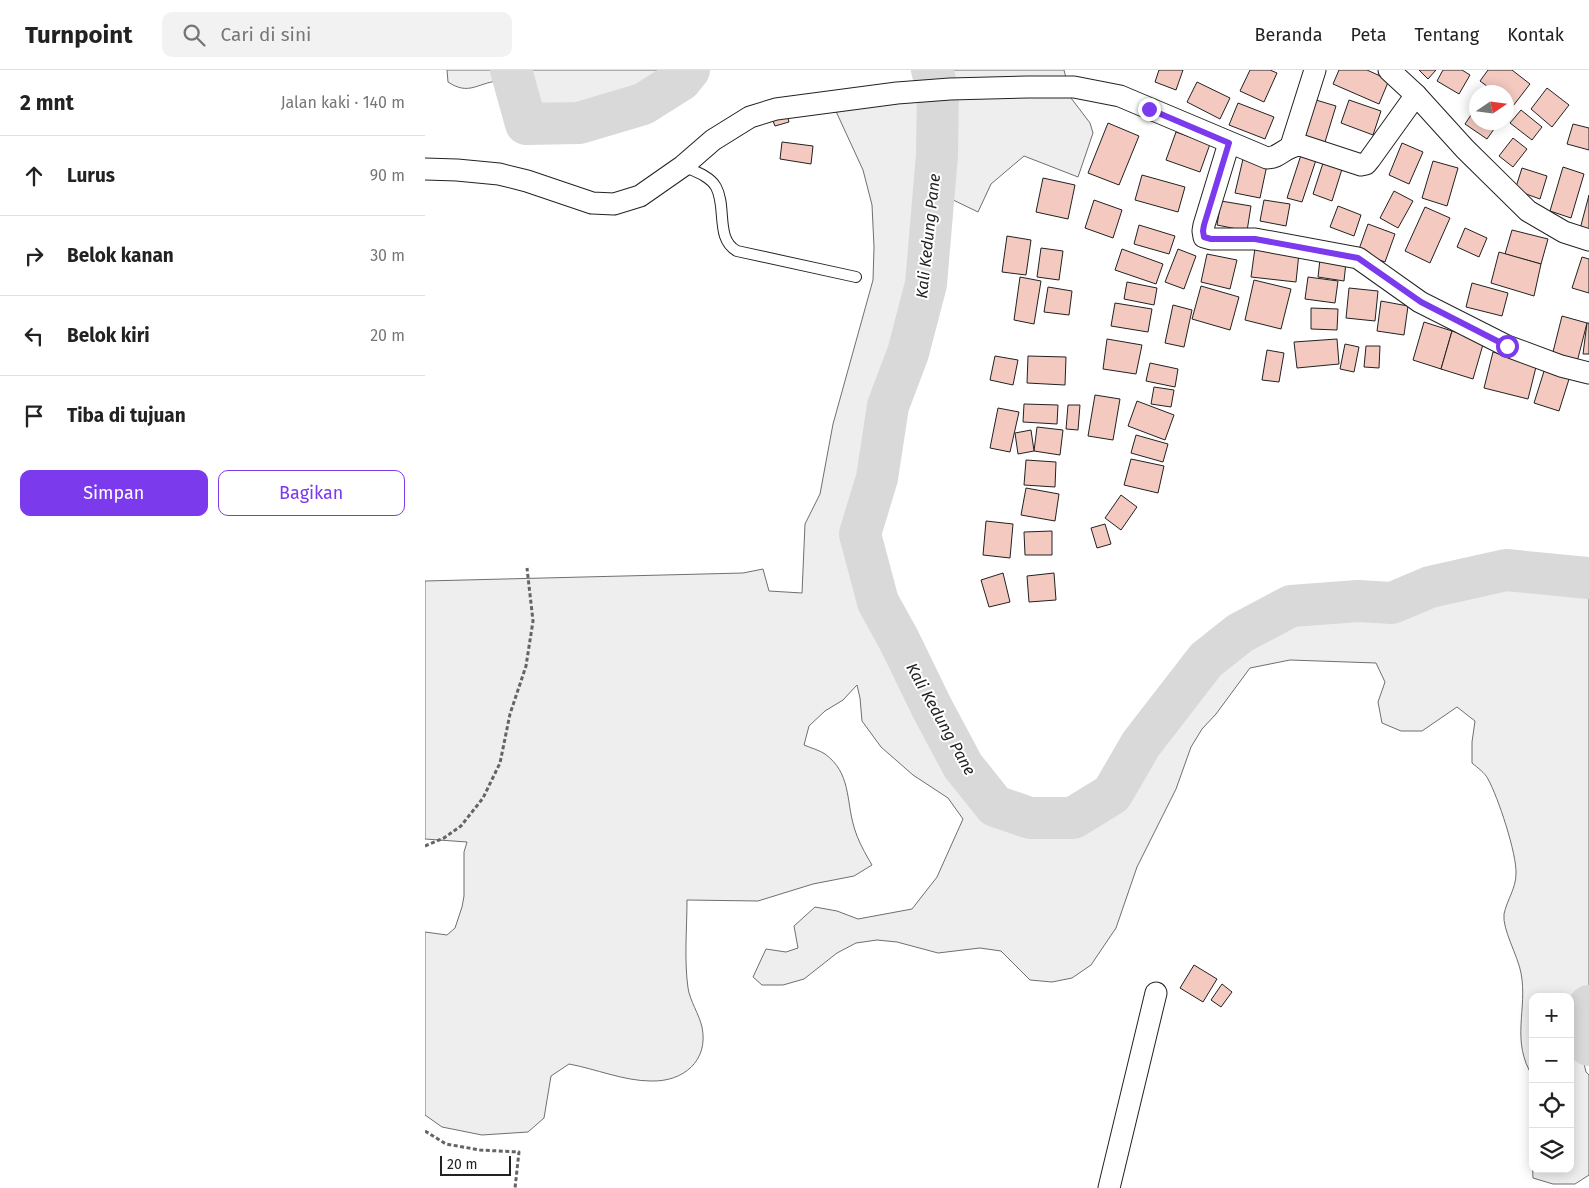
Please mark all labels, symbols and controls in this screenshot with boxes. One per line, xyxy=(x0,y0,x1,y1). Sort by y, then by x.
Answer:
search box xyxy=(162,12,512,57)
text: Turnpoint xyxy=(25,21,132,49)
icon: search xyxy=(180,21,208,49)
text: Cari di sini xyxy=(220,23,311,46)
text: Beranda xyxy=(1255,24,1323,46)
text: Peta xyxy=(1351,24,1386,46)
text: Tentang xyxy=(1414,24,1479,46)
text: Kontak xyxy=(1507,24,1564,46)
north arrow xyxy=(1469,85,1514,130)
text: 2 mnt xyxy=(20,90,74,116)
text: Jalan kaki · 140 m xyxy=(281,93,405,112)
route end xyxy=(1138,98,1161,121)
icon: ahead xyxy=(20,162,48,190)
text: Lurus xyxy=(67,164,115,187)
text: 90 m xyxy=(370,166,405,185)
water label: Kali Kedung Pane xyxy=(912,173,944,299)
icon: right xyxy=(20,242,48,270)
text: Belok kanan xyxy=(67,244,174,267)
text: 30 m xyxy=(370,246,405,265)
icon: left xyxy=(20,322,48,350)
text: Belok kiri xyxy=(67,324,150,347)
text: 20 m xyxy=(370,326,405,345)
route start xyxy=(1496,335,1519,358)
icon: arrive xyxy=(20,402,48,430)
text: Tiba di tujuan xyxy=(67,404,186,427)
button: Simpan xyxy=(20,470,208,516)
button: Bagikan xyxy=(218,470,405,516)
water label: Kali Kedung Pane xyxy=(902,660,980,778)
map controls xyxy=(1529,993,1574,1173)
button: + xyxy=(1529,993,1574,1038)
button: − xyxy=(1529,1038,1574,1083)
button: locate xyxy=(1529,1083,1574,1128)
button: layers xyxy=(1529,1128,1574,1173)
scale bar xyxy=(440,1153,511,1176)
text: 20 m xyxy=(447,1156,477,1173)

